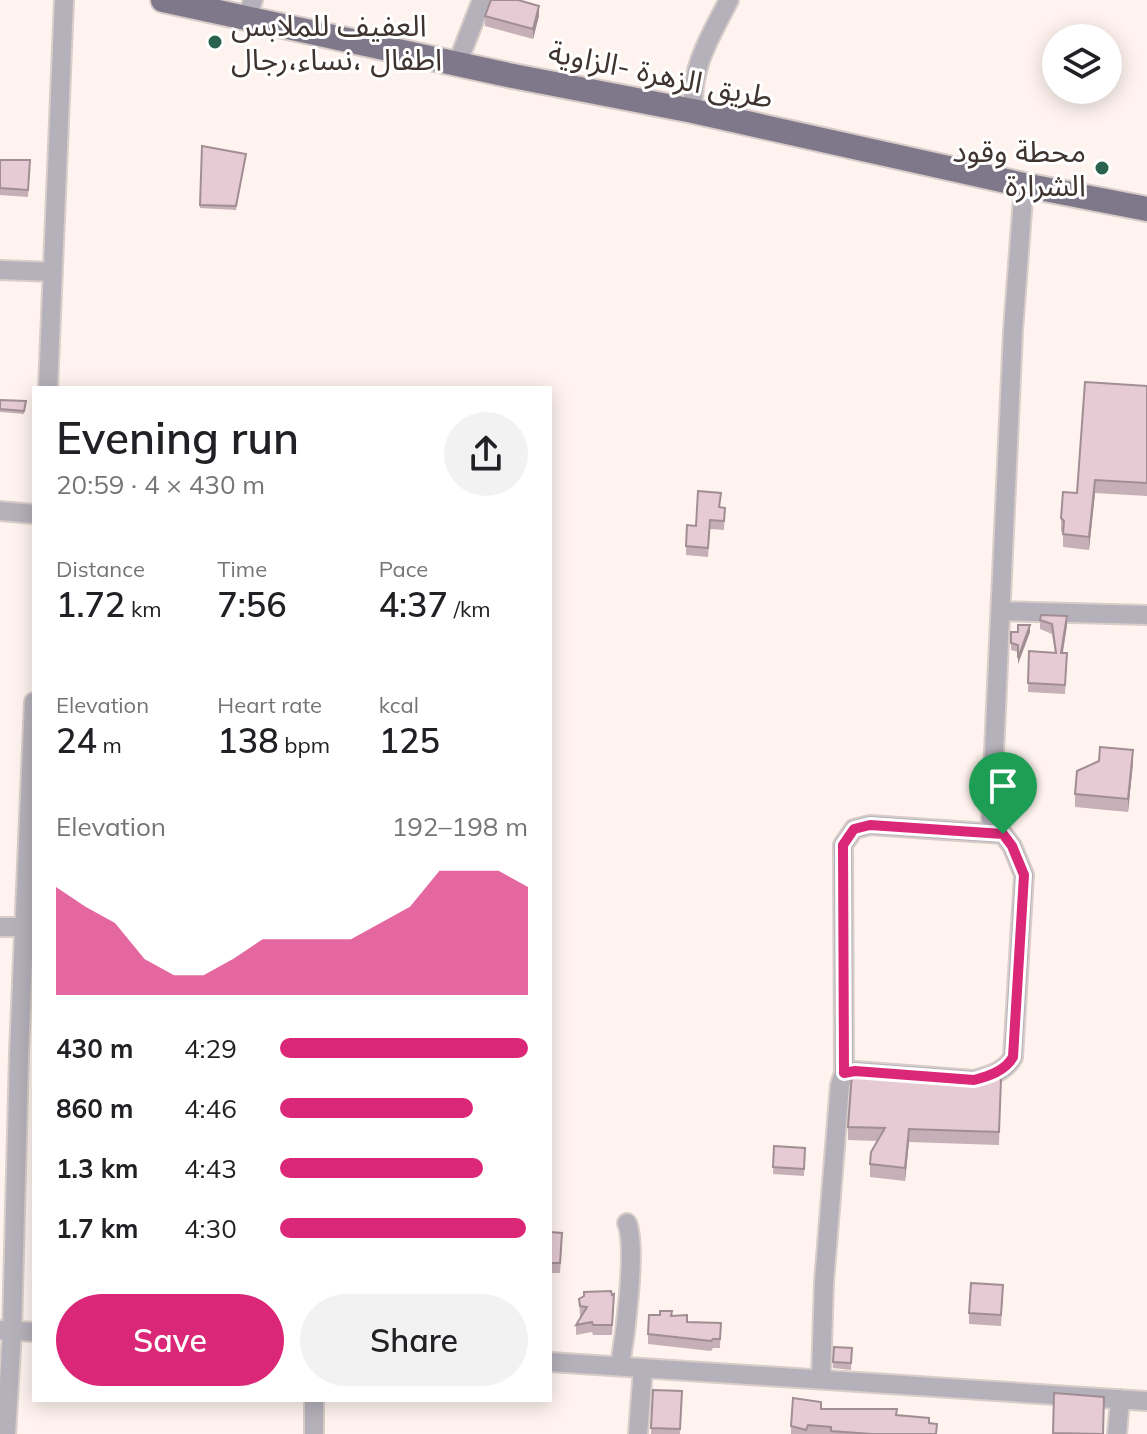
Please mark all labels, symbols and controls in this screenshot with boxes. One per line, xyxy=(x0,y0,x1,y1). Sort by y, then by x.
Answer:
place label: العفيف للملابس اطفال ،نساء،رجال xyxy=(231,6,442,78)
map controls xyxy=(1042,24,1122,104)
button: layers xyxy=(1042,24,1122,104)
street label: طريق الزهرة -الزاوية xyxy=(545,32,777,116)
marker: العفيف للملابس اطفال ،نساء،رجال xyxy=(206,33,224,51)
place label: محطة وقود الشرارة xyxy=(952,132,1086,204)
marker: محطة وقود الشرارة xyxy=(1093,159,1111,177)
text: Evening run xyxy=(56,410,299,465)
button: share xyxy=(444,412,528,496)
text: 20:59 · 4 × 430 m xyxy=(56,468,265,501)
text: Distance xyxy=(56,555,145,583)
text: Time xyxy=(217,555,267,583)
text: Pace xyxy=(379,555,428,583)
text: 1.72 xyxy=(56,583,125,626)
text: 7:56 xyxy=(217,583,287,626)
text: 4:37 xyxy=(379,583,448,626)
text: km xyxy=(125,595,162,623)
text: /km xyxy=(448,595,491,623)
text: Elevation xyxy=(56,691,149,719)
text: Heart rate xyxy=(217,691,322,719)
text: kcal xyxy=(379,691,419,719)
text: 24 xyxy=(56,719,97,762)
text: 138 xyxy=(217,719,279,762)
text: 125 xyxy=(379,719,440,762)
text: m xyxy=(97,731,122,759)
text: bpm xyxy=(279,731,330,759)
pin xyxy=(969,752,1037,834)
icon: arrive xyxy=(981,764,1025,808)
text: Elevation xyxy=(56,810,166,843)
text: 192–198 m xyxy=(392,810,528,843)
text: 430 m xyxy=(56,1032,133,1065)
text: 4:29 xyxy=(184,1032,237,1065)
text: 860 m xyxy=(56,1092,133,1125)
text: 4:46 xyxy=(184,1092,237,1125)
text: 1.3 km xyxy=(56,1152,139,1185)
text: 4:43 xyxy=(184,1152,237,1185)
text: 1.7 km xyxy=(56,1212,139,1245)
text: 4:30 xyxy=(184,1212,237,1245)
button: Save xyxy=(56,1294,284,1386)
button: Share xyxy=(300,1294,528,1386)

